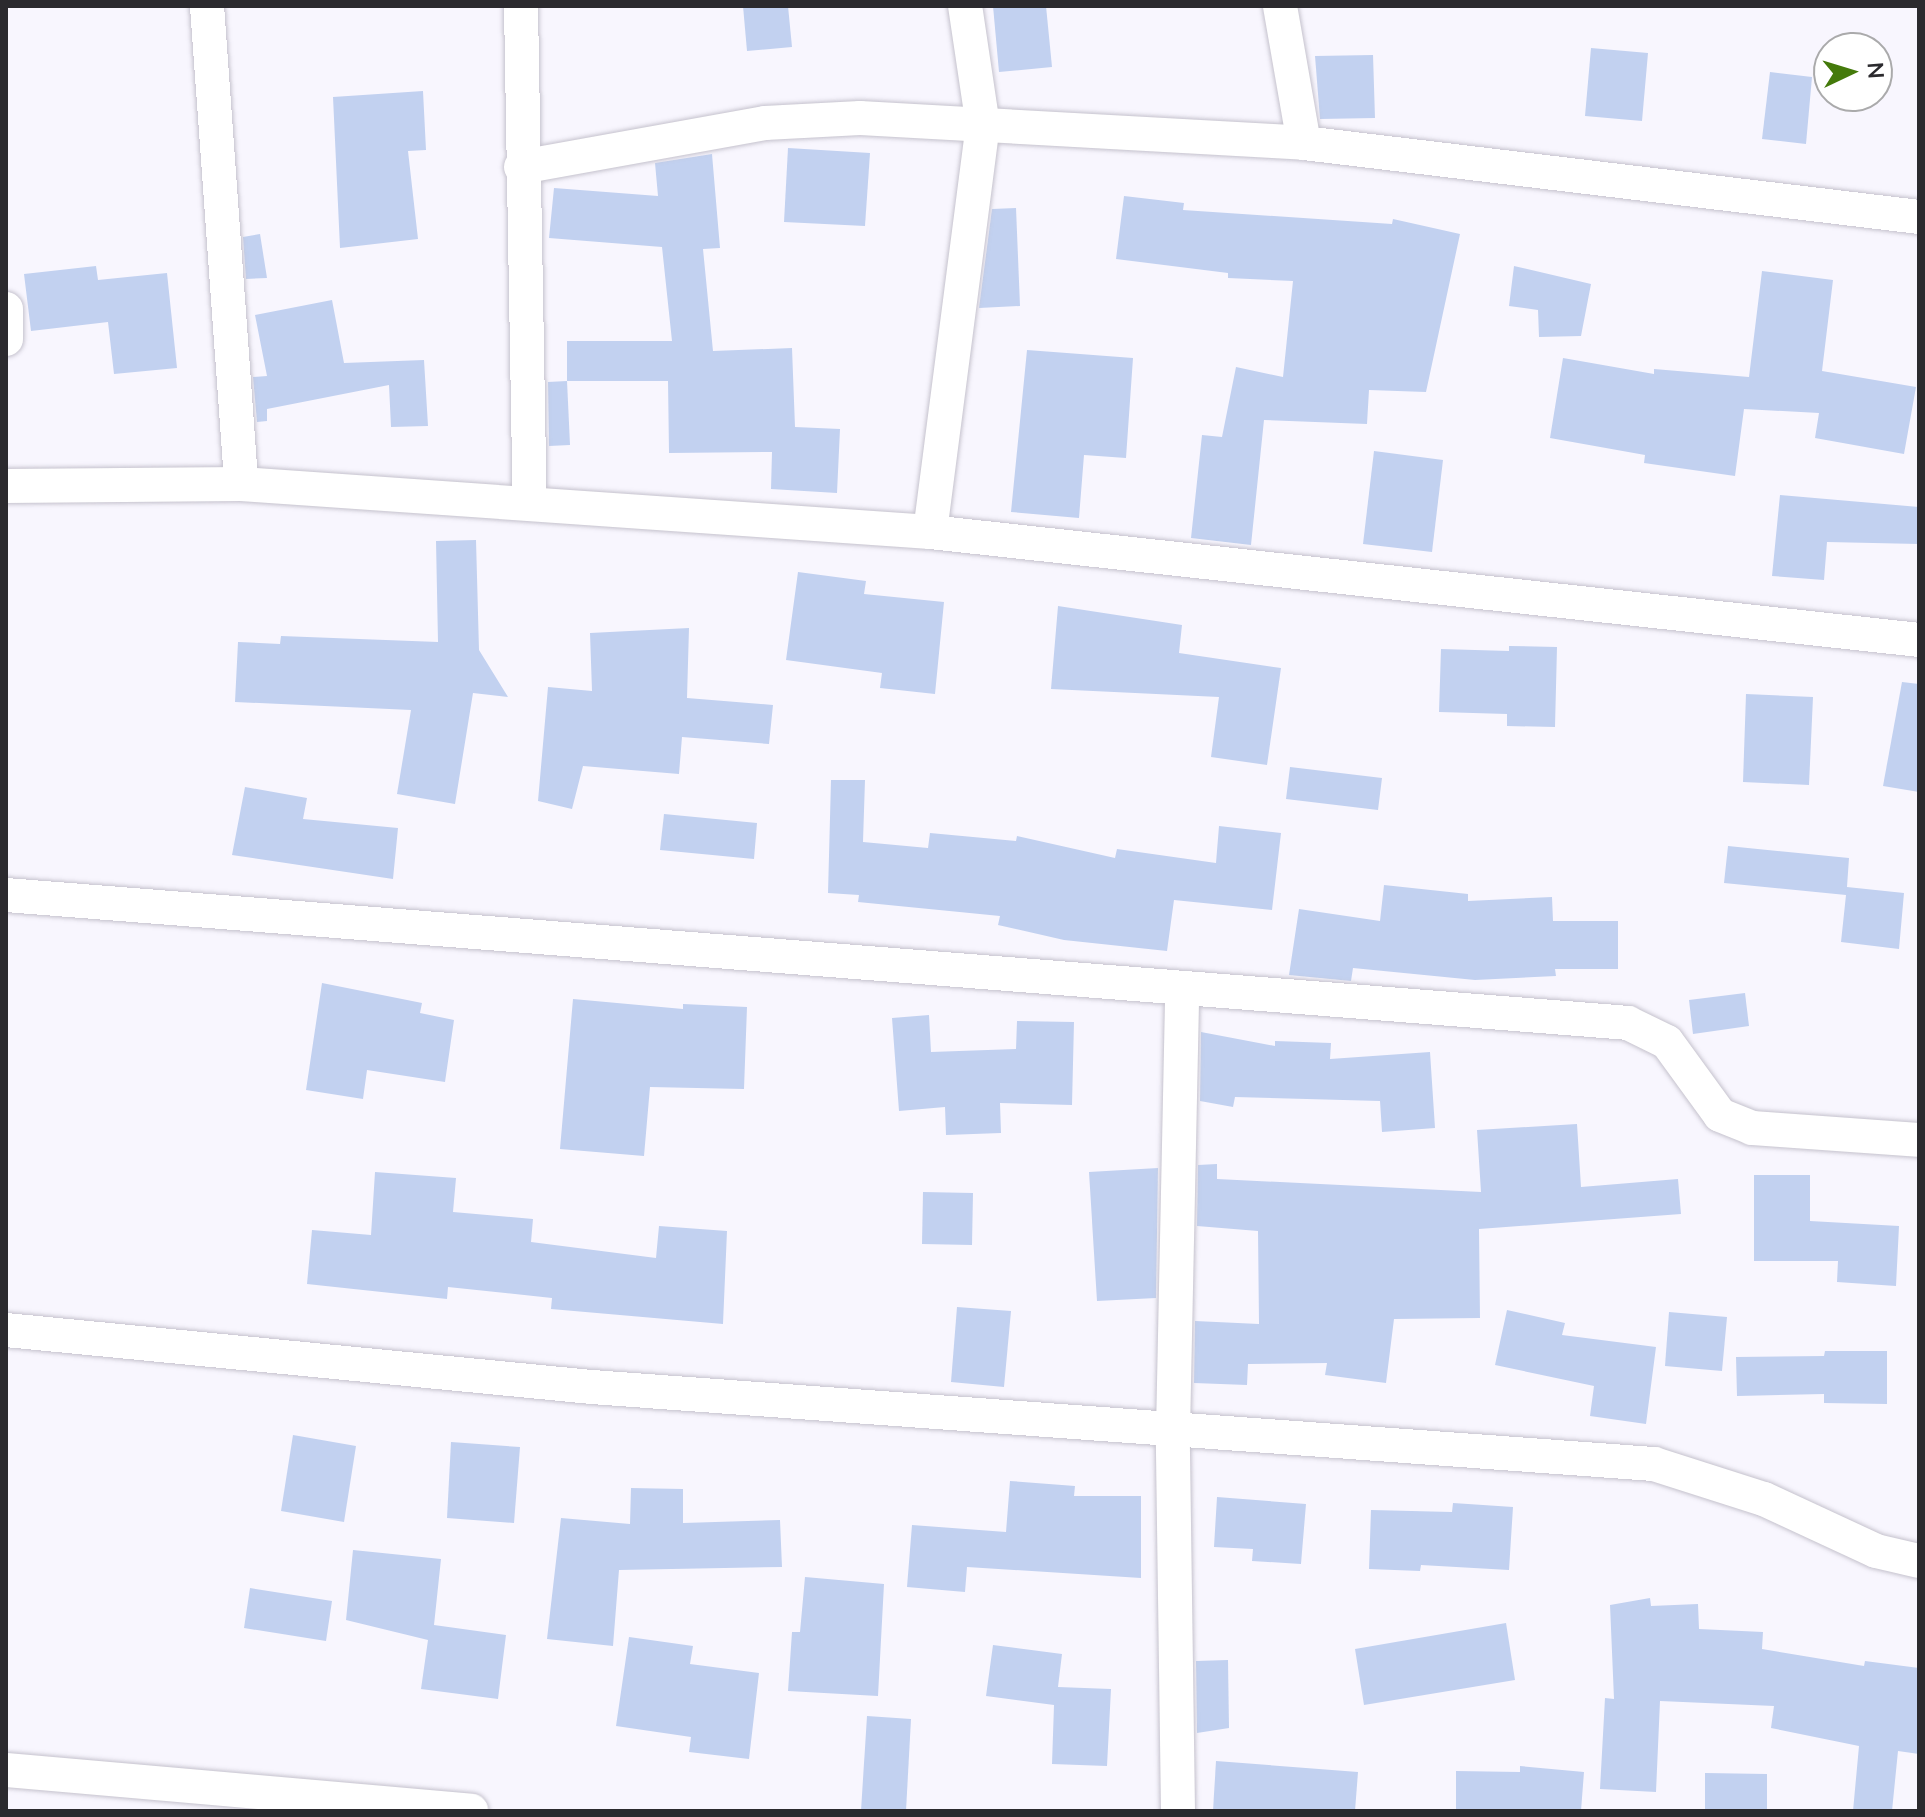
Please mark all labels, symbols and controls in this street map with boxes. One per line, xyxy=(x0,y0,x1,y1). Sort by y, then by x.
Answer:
north arrow xyxy=(1813,32,1893,112)
text: N xyxy=(1859,61,1890,80)

